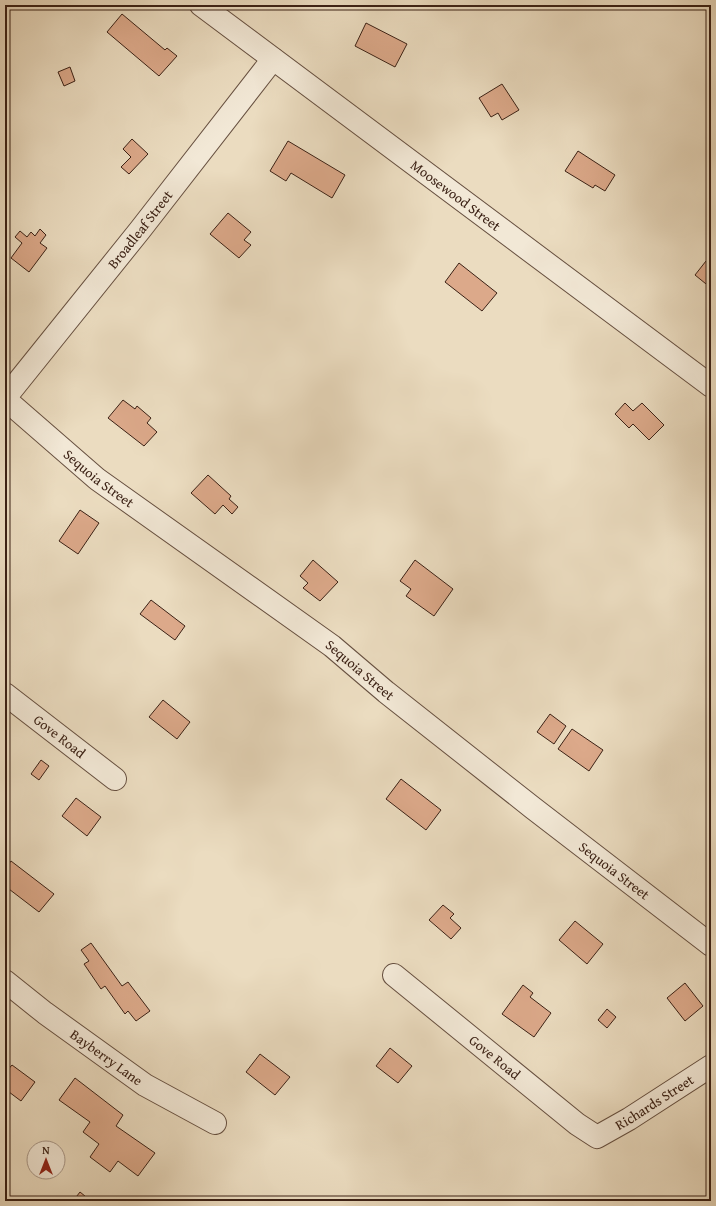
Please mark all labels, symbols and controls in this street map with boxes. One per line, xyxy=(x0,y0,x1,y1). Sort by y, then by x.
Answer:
street label: Moosewood Street xyxy=(407,155,505,236)
street label: Broadleaf Street xyxy=(103,186,177,273)
street label: Sequoia Street xyxy=(59,444,138,512)
street label: Sequoia Street xyxy=(322,635,399,705)
street label: Gove Road xyxy=(29,710,90,763)
street label: Sequoia Street xyxy=(575,837,654,904)
street label: Bayberry Lane xyxy=(66,1024,147,1090)
street label: Gove Road xyxy=(465,1030,525,1084)
street label: Richards Street xyxy=(612,1070,698,1135)
north arrow xyxy=(26,1140,66,1180)
text: N xyxy=(42,1142,50,1158)

